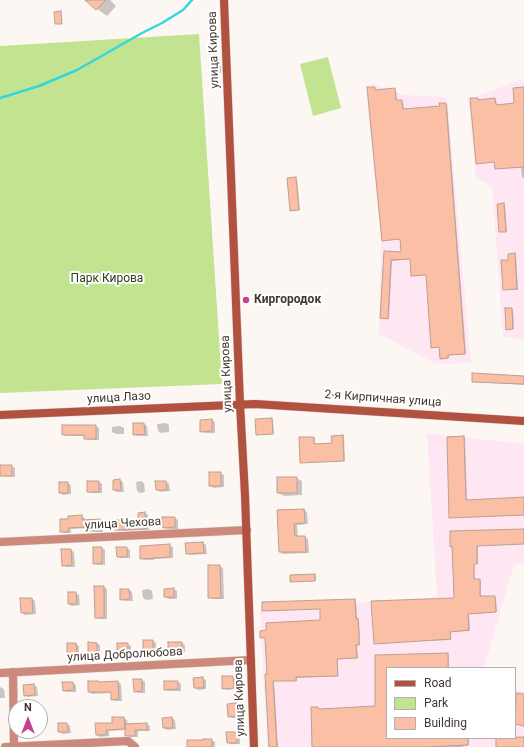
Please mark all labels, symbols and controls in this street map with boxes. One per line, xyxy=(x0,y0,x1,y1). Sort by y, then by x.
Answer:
street label: улица Кирова xyxy=(205,11,223,89)
park label: Парк Кирова xyxy=(71,272,143,286)
place label: Киргородок xyxy=(254,293,321,307)
marker: Киргородок xyxy=(241,295,251,305)
street label: улица Кирова xyxy=(218,335,236,413)
street label: 2-я Кирпичная улица xyxy=(324,388,442,410)
street label: улица Лазо xyxy=(87,389,151,407)
street label: улица Чехова xyxy=(84,515,162,533)
street label: улица Добролюбова xyxy=(67,645,183,665)
street label: улица Кирова xyxy=(231,659,249,737)
legend xyxy=(386,667,516,739)
text: Road xyxy=(424,676,452,690)
text: Park xyxy=(424,696,448,710)
north arrow xyxy=(8,699,48,739)
text: N xyxy=(24,701,32,714)
text: Building xyxy=(424,716,467,730)

